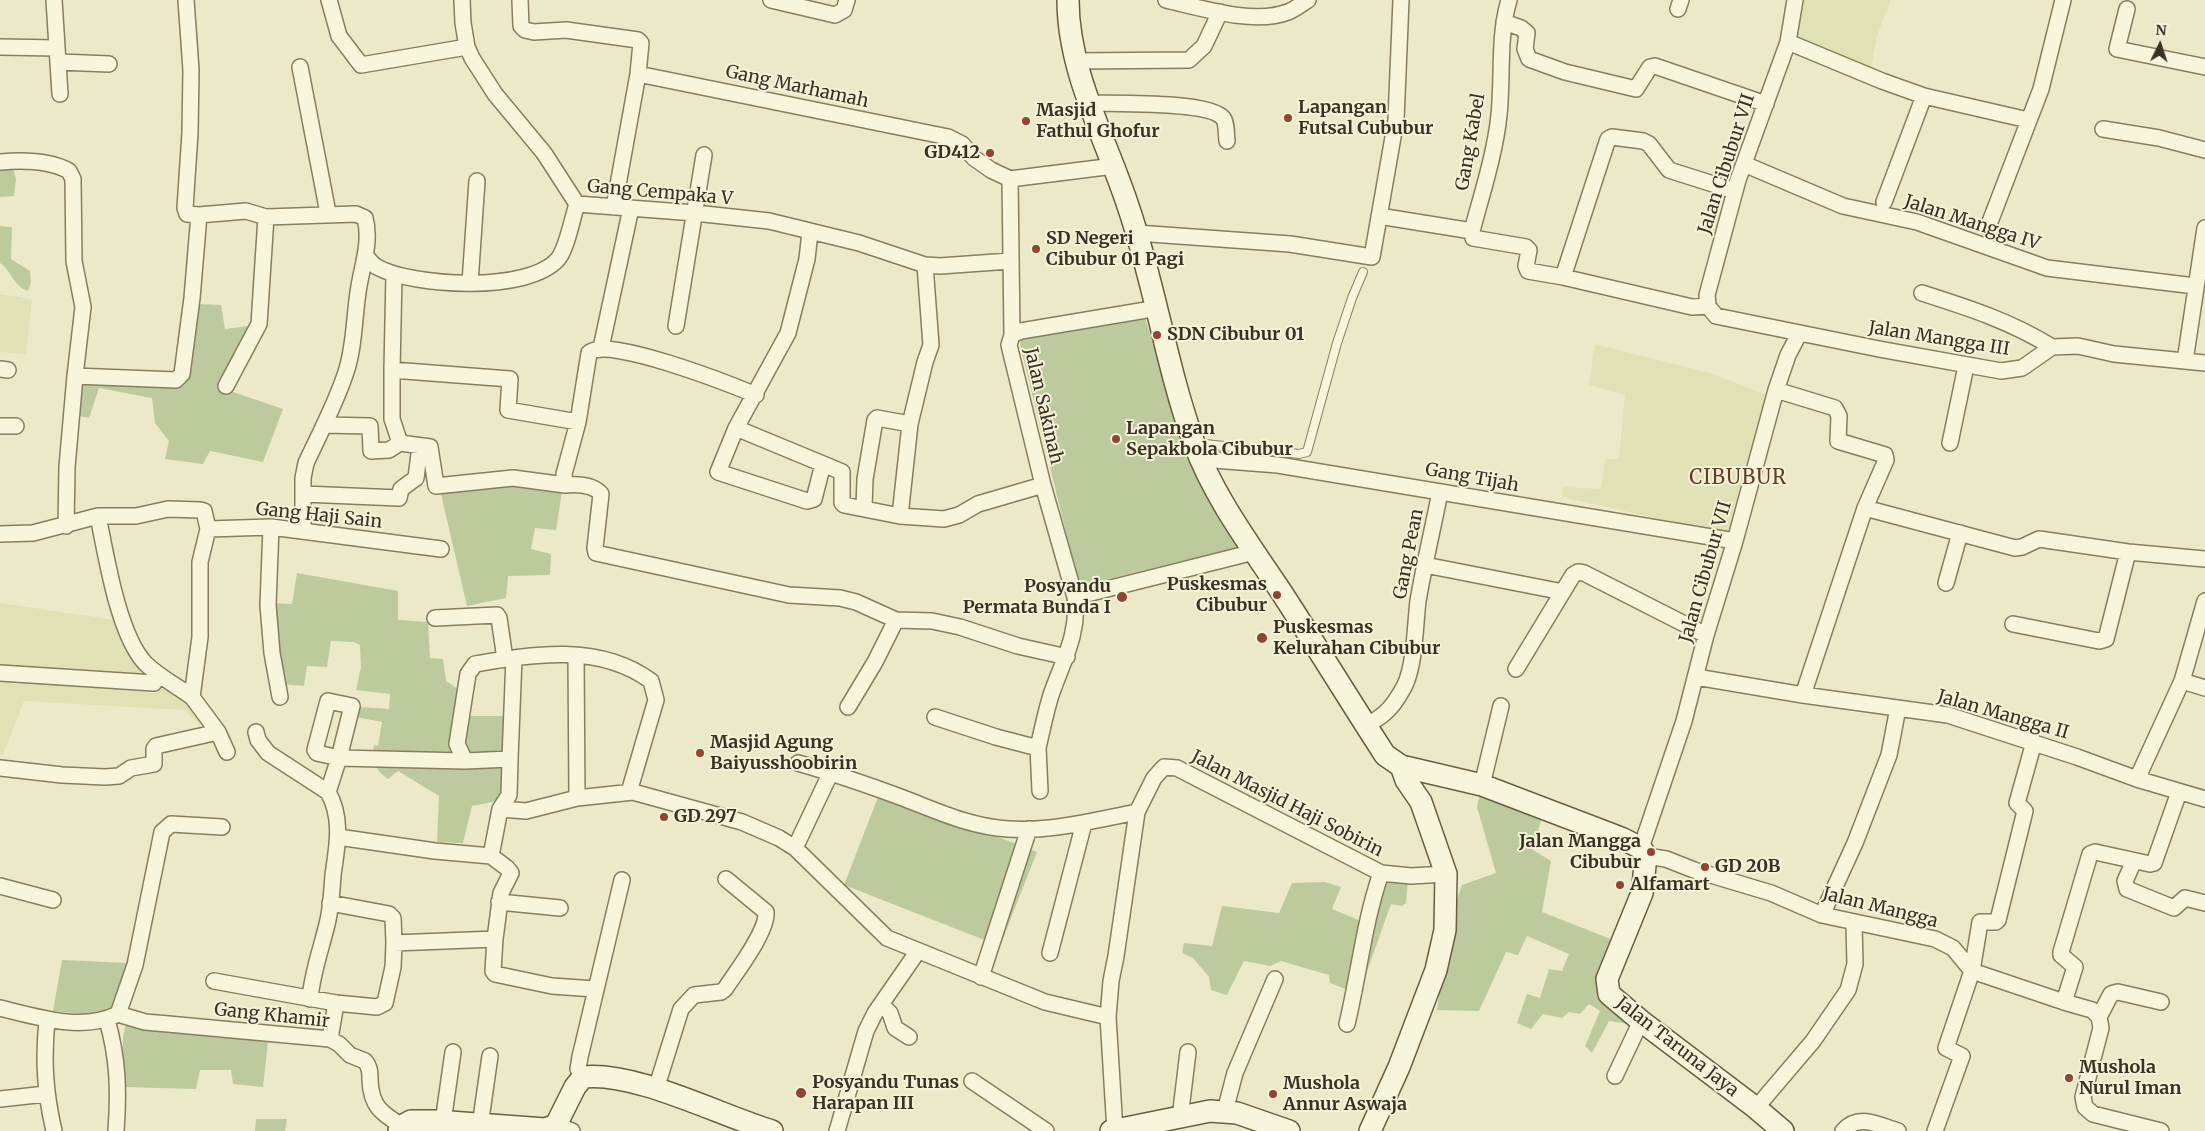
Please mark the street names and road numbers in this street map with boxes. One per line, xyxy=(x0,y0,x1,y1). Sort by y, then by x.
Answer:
street label: Gang Marhamah xyxy=(724,61,870,113)
street label: Jalan Cibubur VII xyxy=(1694,91,1760,237)
street label: Gang Kabel xyxy=(1452,92,1490,192)
street label: Gang Cempaka V xyxy=(586,176,734,210)
street label: Jalan Mangga IV xyxy=(1902,191,2042,255)
street label: Jalan Mangga III xyxy=(1867,317,2011,361)
street label: Jalan Sakinah xyxy=(1019,346,1067,466)
street label: Gang Tijah xyxy=(1424,459,1520,497)
street label: Gang Haji Sain xyxy=(255,499,383,533)
street label: Jalan Cibubur VII xyxy=(1675,499,1737,645)
street label: Gang Pean xyxy=(1390,507,1428,601)
street label: Jalan Mangga II xyxy=(1935,686,2071,744)
street label: Jalan Masjid Haji Sobirin xyxy=(1187,746,1387,862)
street label: Jalan Mangga xyxy=(1820,883,1940,933)
street label: Jalan Taruna Jaya xyxy=(1611,992,1743,1102)
street label: Gang Khamir xyxy=(213,999,331,1033)

